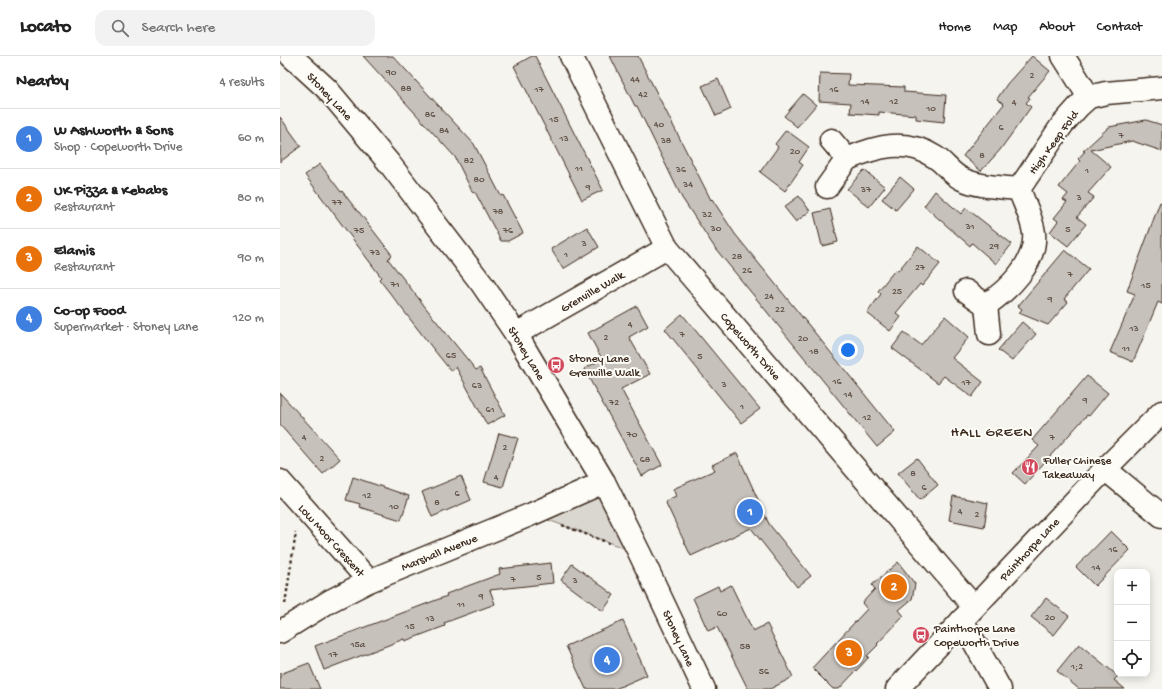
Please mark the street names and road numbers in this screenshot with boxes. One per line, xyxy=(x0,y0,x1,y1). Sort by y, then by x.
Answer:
street label: Stoney Lane xyxy=(303,71,355,125)
street label: High Keep Fold xyxy=(1027,108,1083,178)
street label: Grenville Walk xyxy=(559,268,629,316)
street label: Copeworth Drive xyxy=(716,311,783,385)
street label: Stoney Lane xyxy=(504,325,547,384)
street label: Low Moor Crescent xyxy=(294,502,368,581)
street label: Painthorpe Lane xyxy=(997,515,1064,586)
street label: Marshall Avenue xyxy=(400,532,481,576)
street label: Stoney Lane xyxy=(658,609,697,670)

